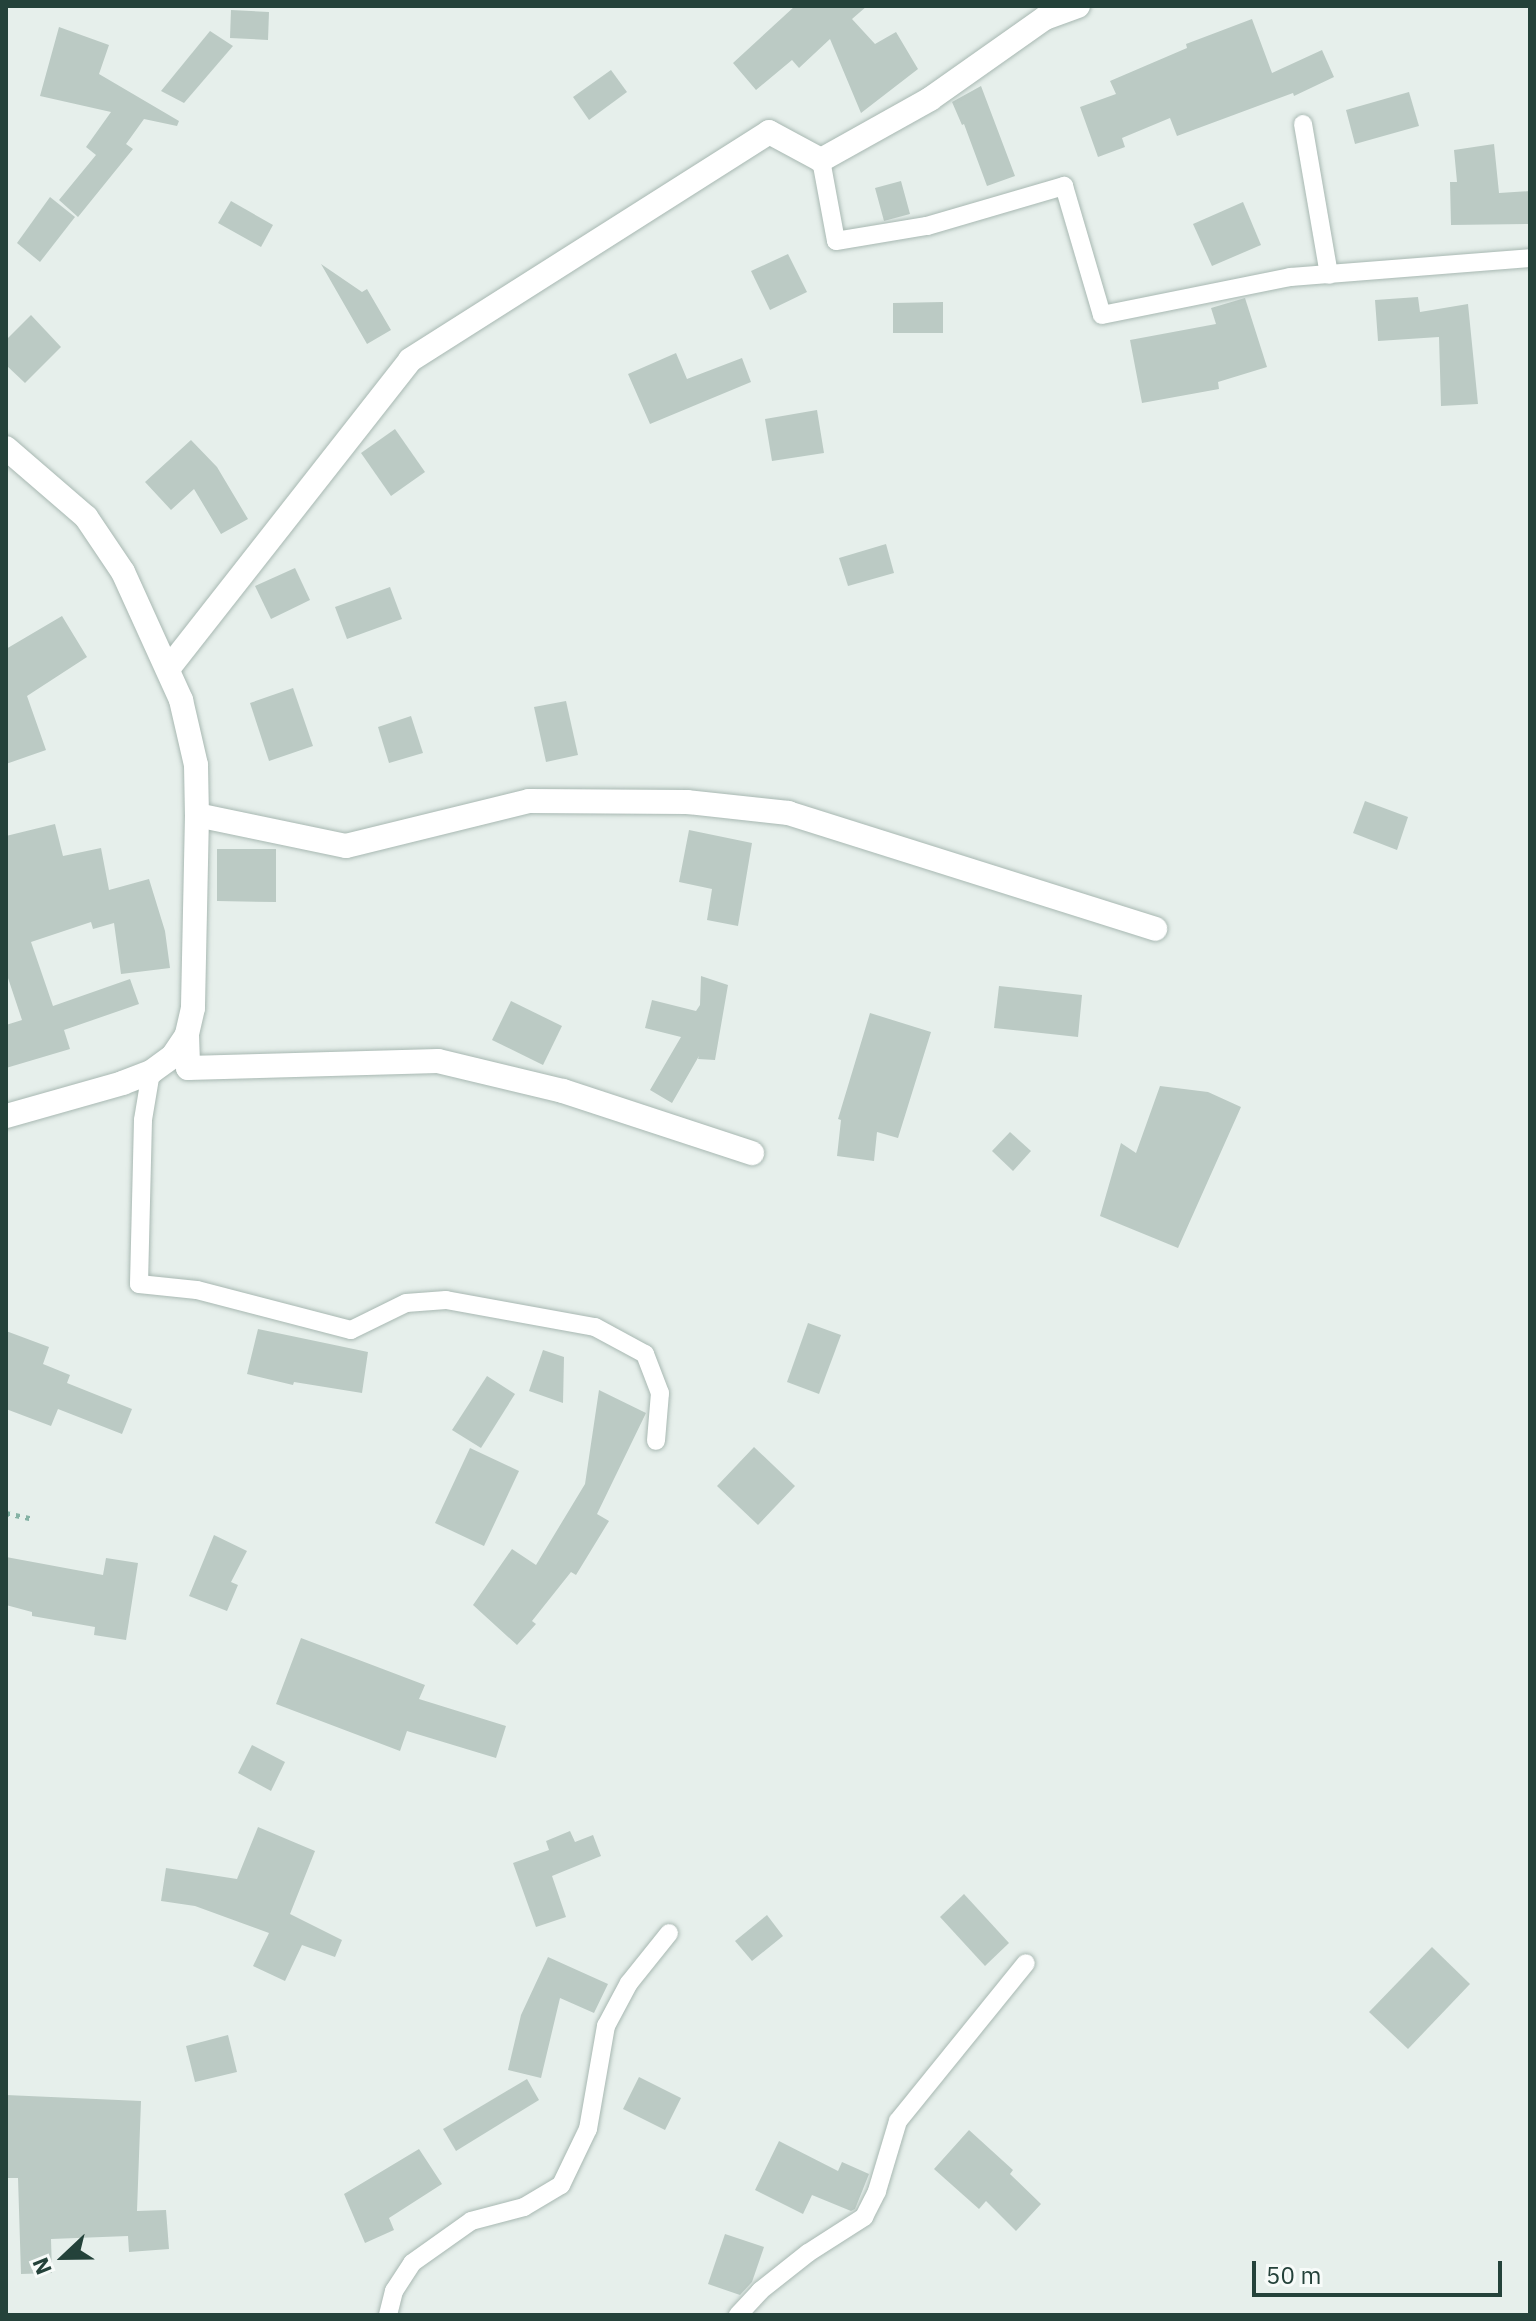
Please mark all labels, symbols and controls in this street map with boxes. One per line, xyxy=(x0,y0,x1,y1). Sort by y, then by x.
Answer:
north arrow xyxy=(24,2217,104,2297)
scale bar xyxy=(1256,2245,1506,2295)
text: N xyxy=(25,2253,58,2279)
text: 50 m xyxy=(1266,2259,1321,2291)

